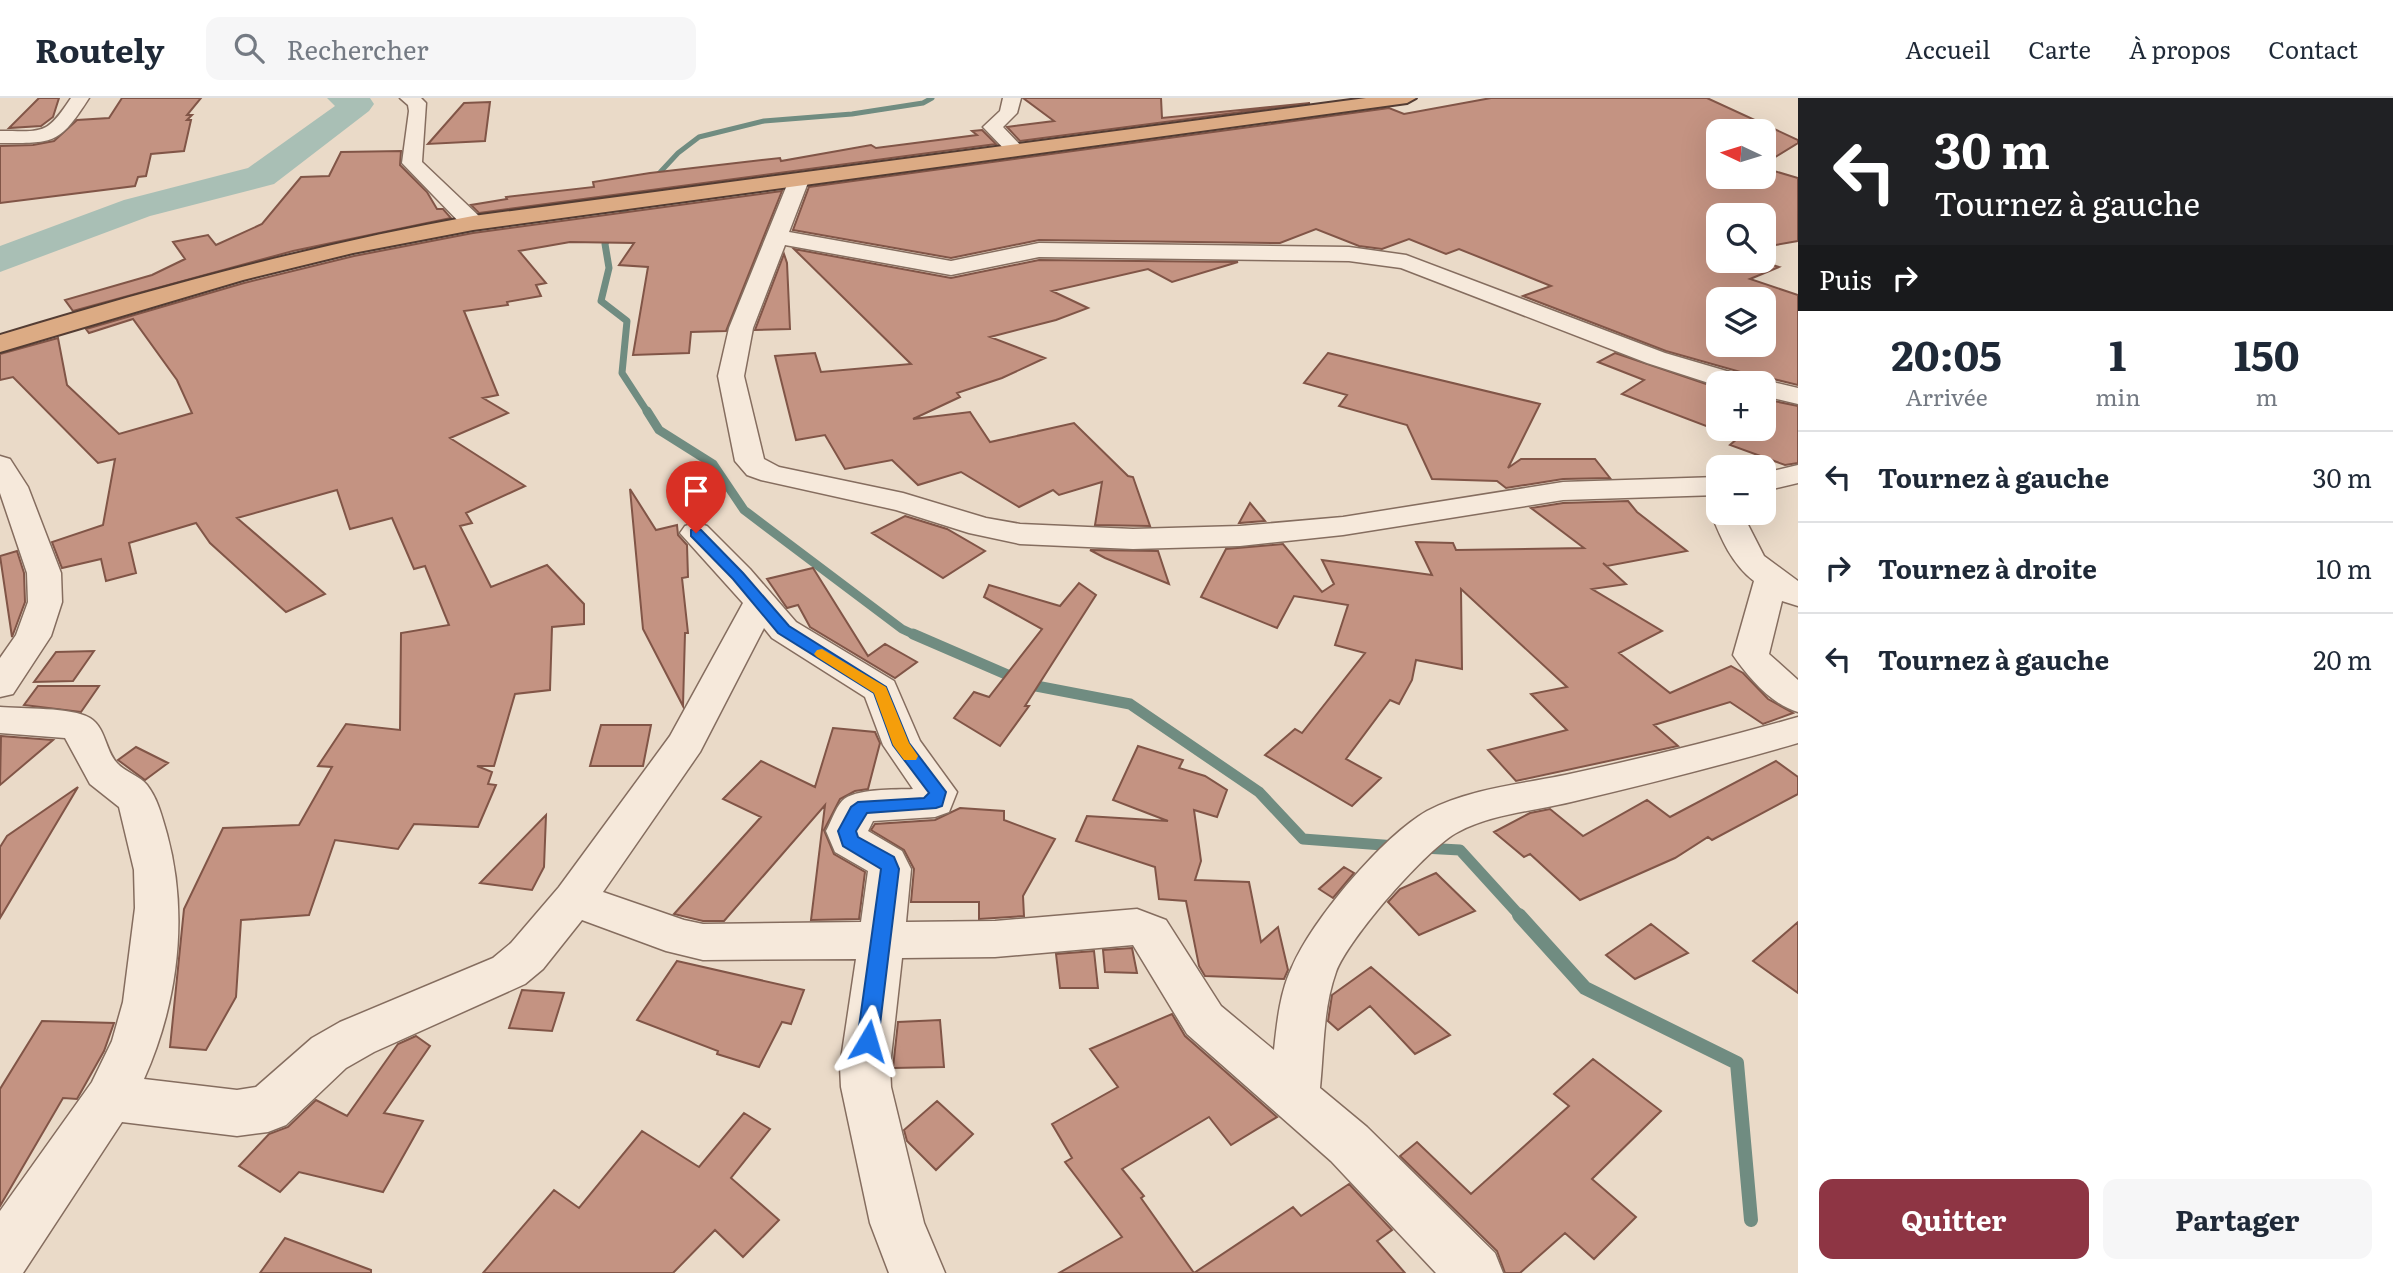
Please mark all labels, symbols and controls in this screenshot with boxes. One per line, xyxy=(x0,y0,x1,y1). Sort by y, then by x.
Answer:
search box xyxy=(206,17,696,80)
text: Routely xyxy=(35,24,164,73)
icon: search xyxy=(230,29,268,67)
text: Rechercher xyxy=(286,29,429,68)
text: Accueil xyxy=(1905,31,1990,66)
text: Carte xyxy=(2028,31,2091,66)
text: À propos xyxy=(2129,31,2230,66)
text: Contact xyxy=(2268,31,2358,66)
text: 30 m xyxy=(1934,111,2050,184)
north arrow xyxy=(1706,119,1776,189)
map controls xyxy=(1706,119,1776,525)
icon: left xyxy=(1819,126,1910,217)
text: Tournez à gauche xyxy=(1934,178,2200,226)
button: search xyxy=(1706,203,1776,273)
text: Puis xyxy=(1819,259,1872,298)
icon: right xyxy=(1886,259,1924,297)
button: layers xyxy=(1706,287,1776,357)
text: 20:05 xyxy=(1891,322,2002,384)
text: 1 xyxy=(2109,322,2127,384)
text: 150 xyxy=(2234,322,2300,384)
button: + xyxy=(1706,371,1776,441)
text: Arrivée xyxy=(1906,379,1988,413)
text: min xyxy=(2095,379,2140,413)
text: m xyxy=(2256,379,2278,413)
button: − xyxy=(1706,455,1776,525)
text: Tournez à gauche xyxy=(1878,457,2109,496)
text: 30 m xyxy=(2312,457,2372,496)
icon: left xyxy=(1819,458,1857,496)
pin xyxy=(666,461,726,533)
icon: arrive xyxy=(677,472,715,510)
text: Tournez à droite xyxy=(1878,548,2097,587)
text: 10 m xyxy=(2316,548,2372,587)
icon: right xyxy=(1819,549,1857,587)
text: Tournez à gauche xyxy=(1878,639,2109,678)
text: 20 m xyxy=(2313,639,2372,678)
icon: left xyxy=(1819,640,1857,678)
position arrow xyxy=(831,1004,905,1078)
button: Quitter xyxy=(1819,1179,2089,1259)
button: Partager xyxy=(2103,1179,2372,1259)

